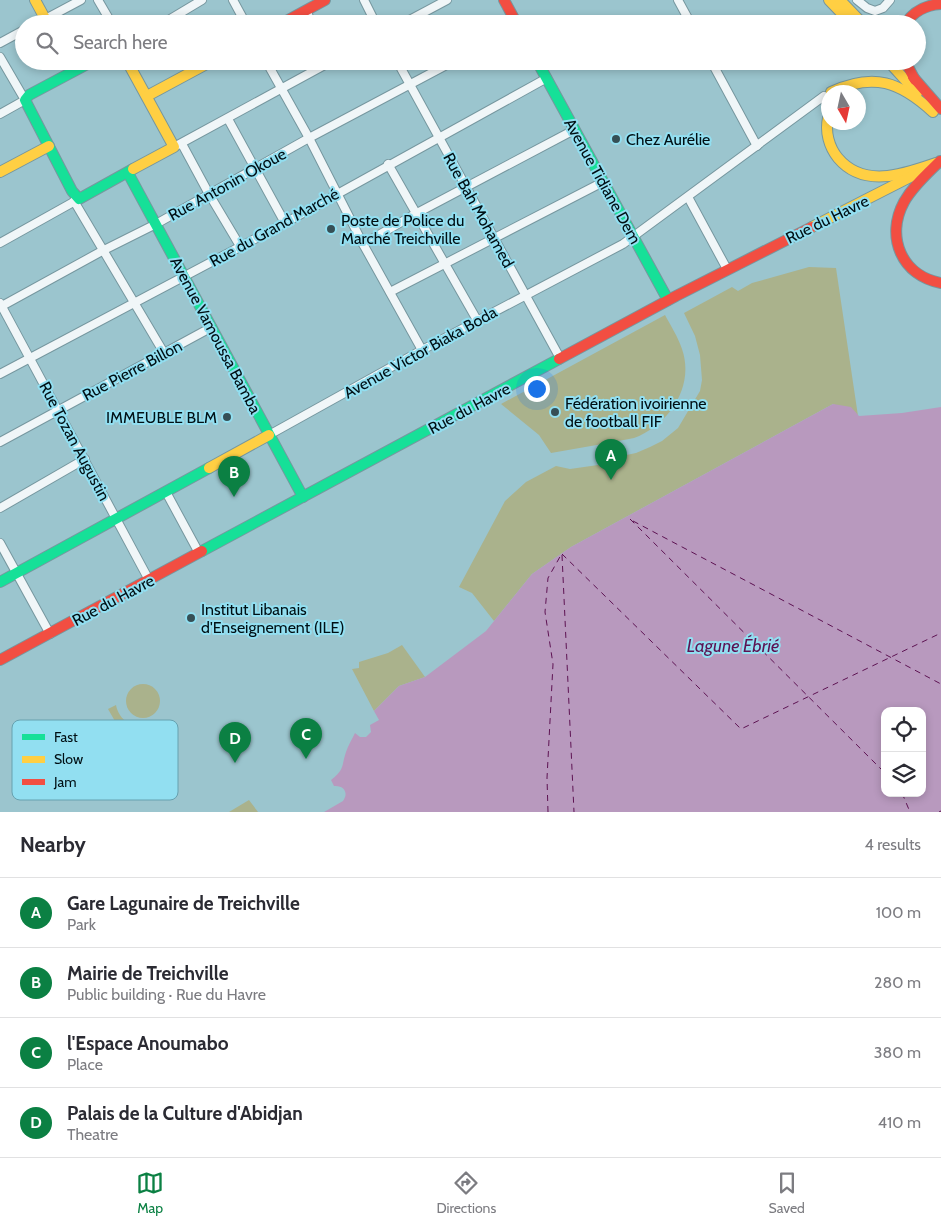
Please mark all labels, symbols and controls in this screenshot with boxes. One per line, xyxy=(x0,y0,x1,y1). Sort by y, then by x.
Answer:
search box xyxy=(15,15,926,70)
icon: search xyxy=(33,29,61,57)
text: Search here xyxy=(73,31,167,54)
north arrow xyxy=(821,85,866,130)
street label: Avenue Tidiane Dem xyxy=(560,115,645,247)
place label: Chez Aurélie xyxy=(626,130,710,149)
marker: Chez Aurélie xyxy=(610,133,622,145)
street label: Rue Antonin Okoue xyxy=(165,144,289,225)
street label: Rue Bah Mohamed xyxy=(439,150,518,271)
street label: Rue du Grand Marché xyxy=(206,184,342,271)
street label: Rue du Havre xyxy=(783,191,872,248)
place label: Poste de Police du Marché Treichville xyxy=(341,211,464,248)
marker: Poste de Police du Marché Treichville xyxy=(325,223,337,235)
street label: Avenue Vamoussa Bamba xyxy=(166,254,265,417)
street label: Avenue Victor Biaka Boda xyxy=(340,302,500,402)
street label: Rue Pierre Billon xyxy=(79,336,185,405)
your location xyxy=(524,376,550,402)
street label: Rue Tozan Augustin xyxy=(35,378,114,504)
street label: Rue du Havre xyxy=(425,379,513,438)
place label: Fédération ivoirienne de football FIF xyxy=(565,394,707,431)
marker: Fédération ivoirienne de football FIF xyxy=(549,406,561,418)
place label: IMMEUBLE BLM xyxy=(106,408,217,427)
marker: IMMEUBLE BLM xyxy=(221,411,233,423)
pin: A xyxy=(595,439,627,480)
pin: B xyxy=(218,456,250,497)
street label: Rue du Havre xyxy=(69,571,157,630)
place label: Institut Libanais d'Enseignement (ILE) xyxy=(201,600,344,637)
marker: Institut Libanais d'Enseignement (ILE) xyxy=(185,612,197,624)
water label: Lagune Ébrié xyxy=(687,634,779,657)
map controls xyxy=(881,707,926,797)
button: locate xyxy=(881,707,926,752)
pin: C xyxy=(290,718,322,759)
legend xyxy=(12,720,178,800)
pin: D xyxy=(219,722,251,763)
text: Fast xyxy=(54,728,78,746)
text: Slow xyxy=(54,750,83,768)
button: layers xyxy=(881,752,926,797)
text: Jam xyxy=(53,773,76,791)
text: Nearby xyxy=(20,832,86,857)
text: 4 results xyxy=(864,835,921,854)
text: Gare Lagunaire de Treichville xyxy=(67,892,300,915)
text: A xyxy=(31,903,41,922)
text: 100 m xyxy=(876,903,921,922)
text: Park xyxy=(67,915,96,934)
text: Mairie de Treichville xyxy=(67,962,228,985)
text: B xyxy=(31,973,41,992)
text: 280 m xyxy=(874,973,921,992)
text: Public building · Rue du Havre xyxy=(67,985,266,1004)
text: l'Espace Anoumabo xyxy=(67,1032,228,1055)
text: C xyxy=(31,1043,41,1062)
text: 380 m xyxy=(874,1043,921,1062)
text: Place xyxy=(67,1055,103,1074)
text: Palais de la Culture d'Abidjan xyxy=(67,1102,303,1125)
text: D xyxy=(30,1113,42,1132)
text: 410 m xyxy=(878,1113,921,1132)
text: Theatre xyxy=(67,1125,118,1144)
tab: Map xyxy=(136,1169,164,1217)
tab: Directions xyxy=(436,1169,496,1217)
tab: Saved xyxy=(768,1169,805,1217)

